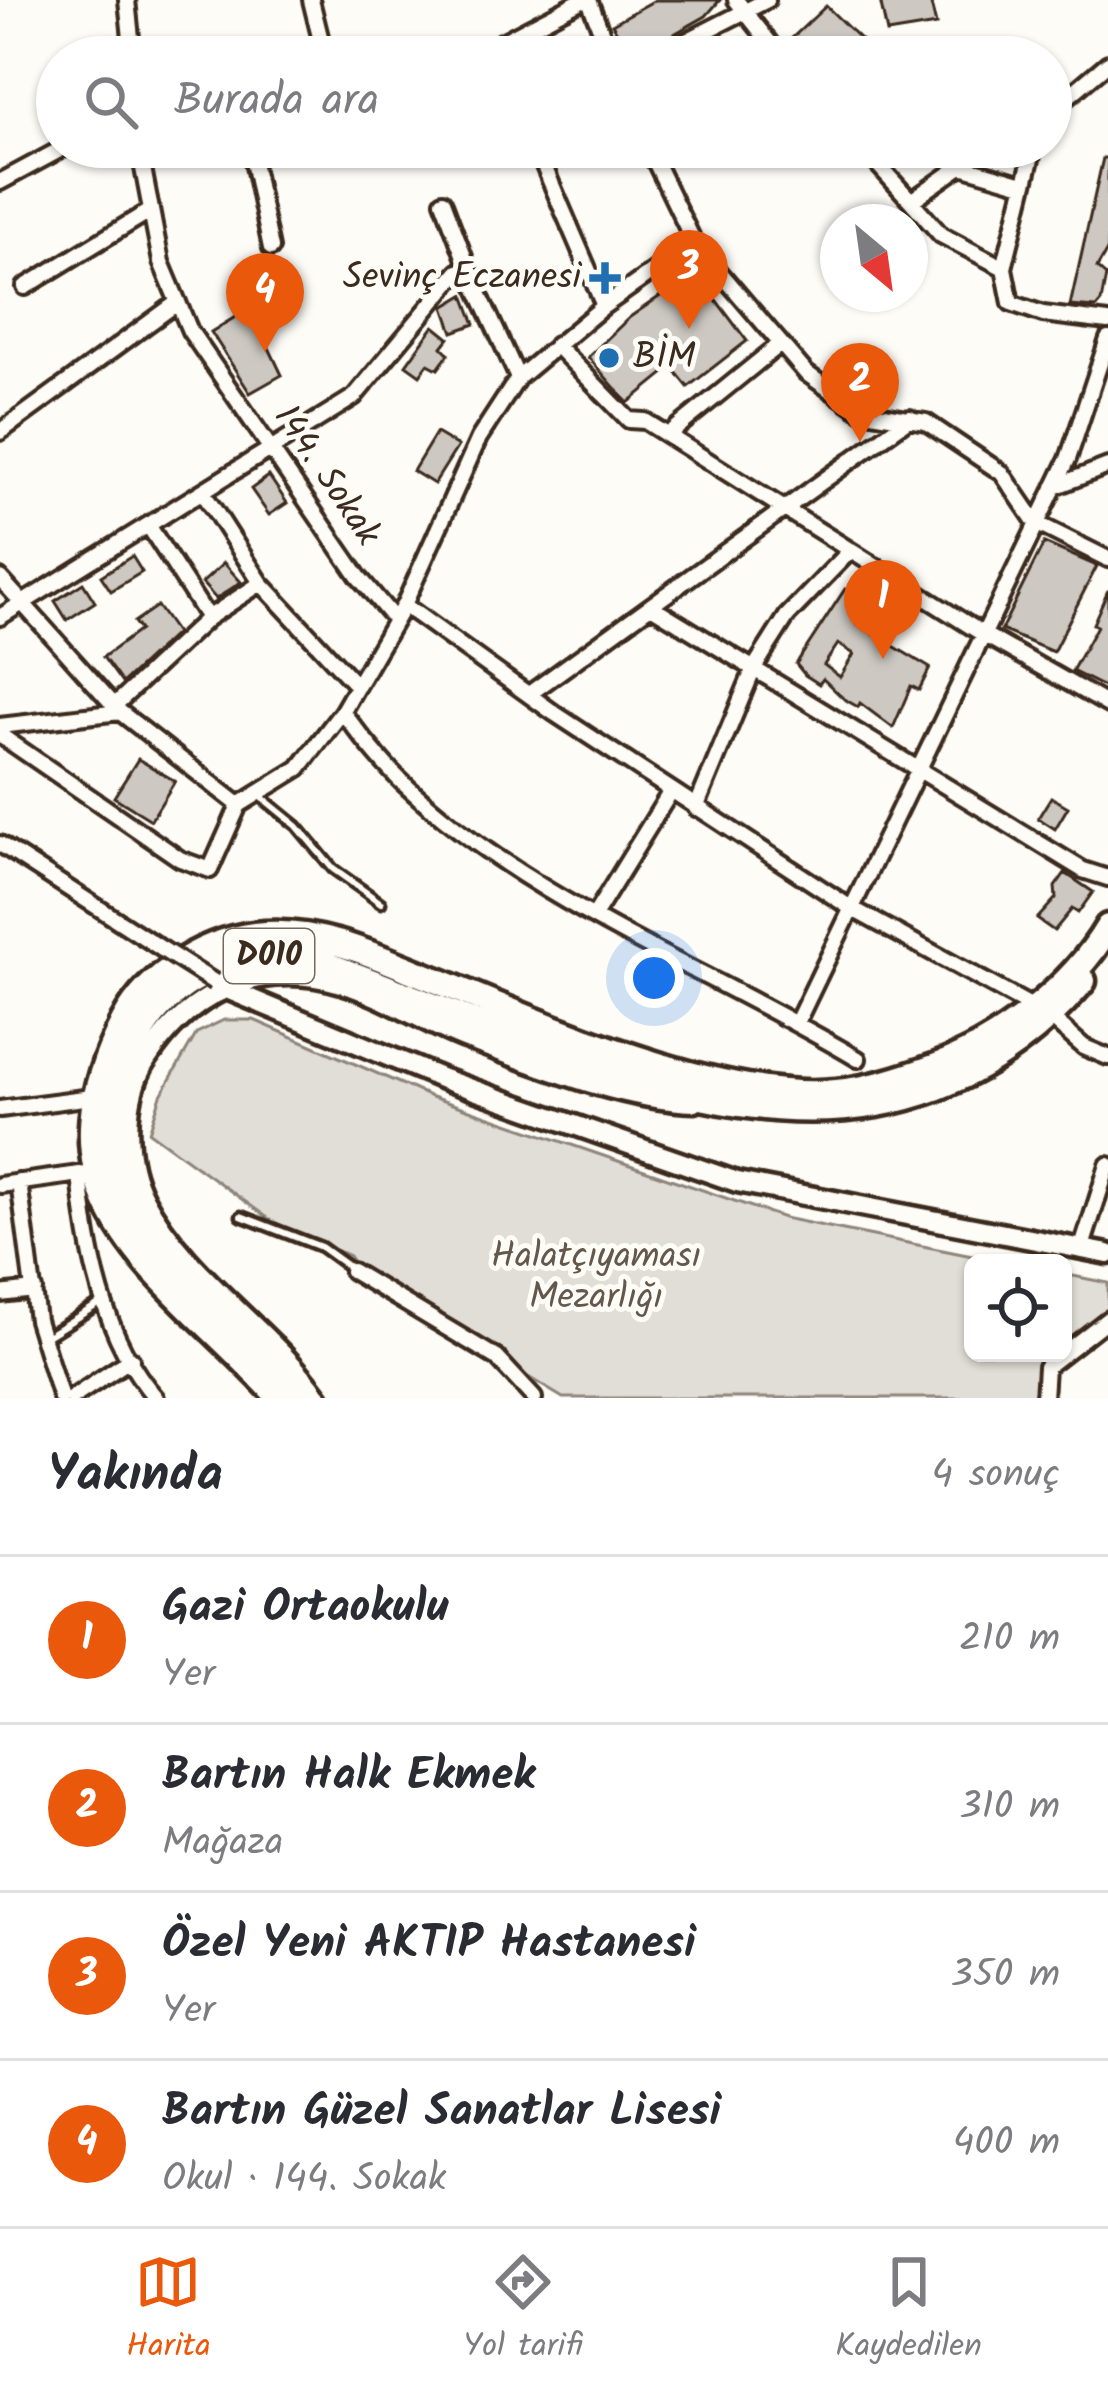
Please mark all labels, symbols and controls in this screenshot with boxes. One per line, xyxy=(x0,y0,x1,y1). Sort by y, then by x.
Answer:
search box xyxy=(36,36,1072,168)
text: Burada ara xyxy=(174,66,379,138)
icon: search xyxy=(78,69,144,135)
north arrow xyxy=(820,204,928,312)
pin: 3 xyxy=(650,230,728,329)
place label: Sevinç Eczanesi xyxy=(343,250,582,307)
pin: 4 xyxy=(226,253,304,352)
marker: Sevinç Eczanesi xyxy=(592,265,618,291)
place label: BİM xyxy=(633,330,696,387)
pin: 2 xyxy=(821,343,899,442)
marker: BİM xyxy=(596,345,622,371)
street label: 144. Sokak xyxy=(258,394,395,559)
pin: 1 xyxy=(844,560,922,659)
road number: D010 xyxy=(224,929,314,983)
your location xyxy=(624,948,684,1008)
park label: Halatçıyaması Mezarlığı xyxy=(491,1229,701,1327)
map controls xyxy=(964,1254,1072,1362)
button: locate xyxy=(964,1254,1072,1362)
text: Yakında xyxy=(48,1436,223,1517)
text: 4 sonuç xyxy=(932,1445,1060,1507)
text: Gazi Ortaokulu xyxy=(162,1573,448,1645)
text: 1 xyxy=(81,1609,93,1671)
text: 210 m xyxy=(959,1609,1060,1671)
text: Yer xyxy=(162,1645,215,1707)
text: Bartın Halk Ekmek xyxy=(162,1741,535,1813)
text: 2 xyxy=(76,1777,98,1839)
text: 310 m xyxy=(959,1777,1060,1839)
text: Mağaza xyxy=(162,1813,283,1875)
text: Özel Yeni AKTIP Hastanesi xyxy=(162,1909,696,1981)
text: 3 xyxy=(76,1945,98,2007)
text: 350 m xyxy=(951,1945,1060,2007)
text: Yer xyxy=(162,1981,215,2043)
text: Bartın Güzel Sanatlar Lisesi xyxy=(162,2077,721,2149)
text: 4 xyxy=(76,2113,98,2175)
text: 400 m xyxy=(953,2113,1060,2175)
text: Okul · 144. Sokak xyxy=(162,2149,446,2211)
tab: Harita xyxy=(126,2249,211,2374)
tab: Yol tarifi xyxy=(463,2249,583,2374)
tab: Kaydedilen xyxy=(835,2249,982,2374)

